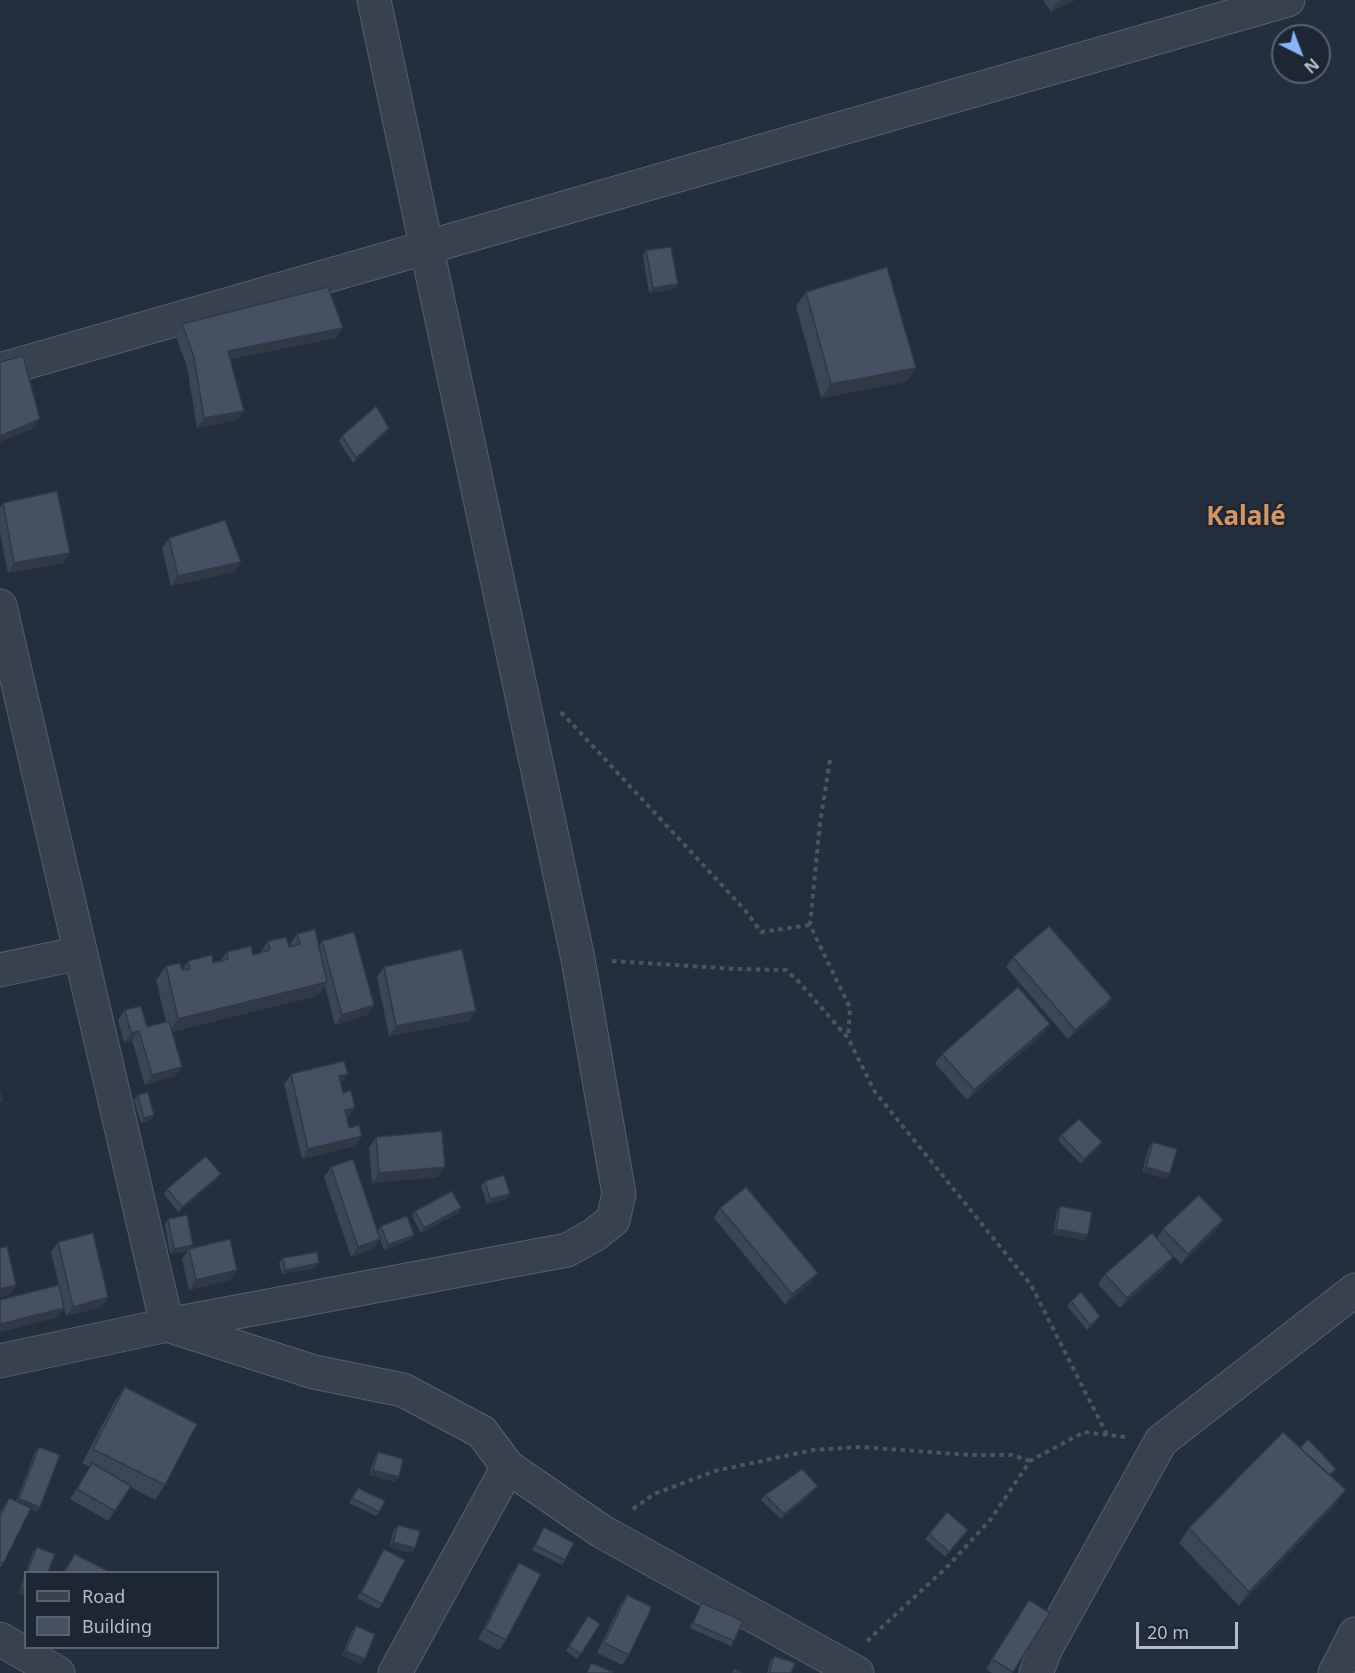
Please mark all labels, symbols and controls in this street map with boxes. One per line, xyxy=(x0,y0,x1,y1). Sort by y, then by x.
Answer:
north arrow xyxy=(1271,24,1331,84)
text: N xyxy=(1300,53,1324,78)
district label: Kalalé xyxy=(1206,502,1286,534)
legend xyxy=(24,1571,219,1649)
text: Road xyxy=(82,1584,125,1608)
scale bar xyxy=(1139,1610,1241,1648)
text: Building xyxy=(82,1614,152,1638)
text: 20 m xyxy=(1147,1620,1189,1644)

